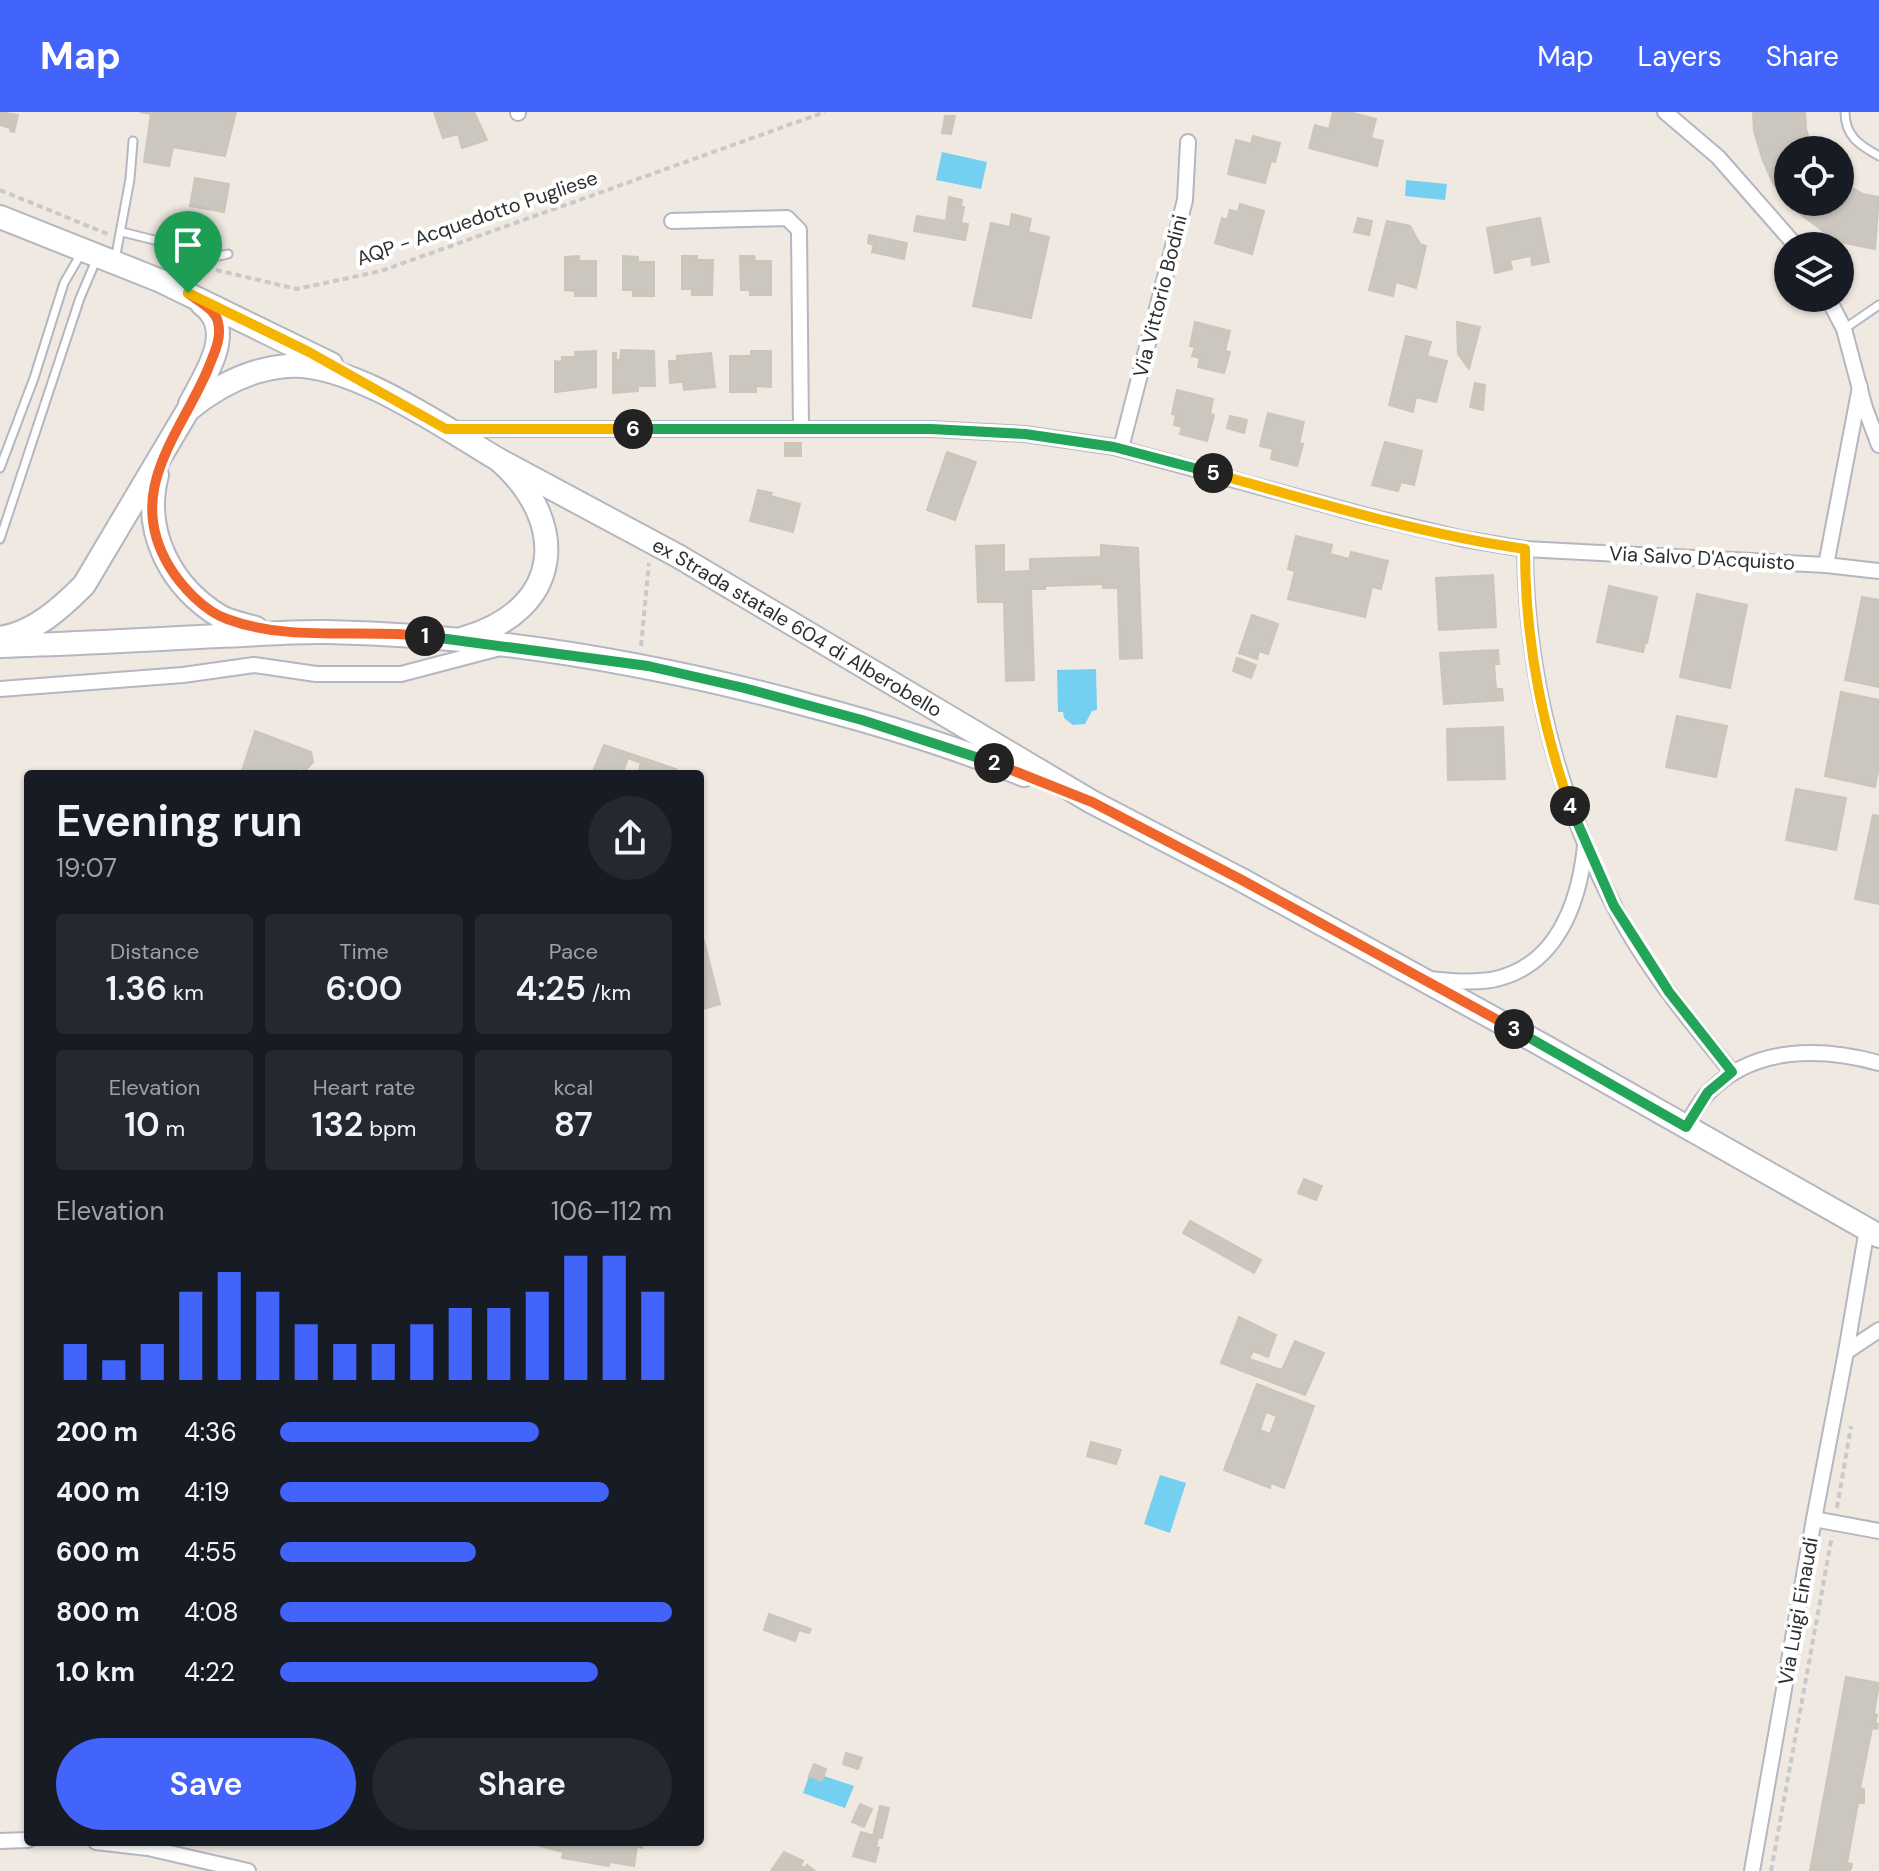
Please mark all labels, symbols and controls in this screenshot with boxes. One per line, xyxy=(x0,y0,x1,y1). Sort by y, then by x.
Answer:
text: Map xyxy=(40,31,121,81)
text: Map xyxy=(1537,38,1594,75)
text: Layers xyxy=(1638,38,1722,75)
text: Share xyxy=(1766,38,1839,75)
map controls xyxy=(1774,136,1854,312)
button: locate xyxy=(1774,136,1854,216)
street label: AQP - Acquedotto Pugliese xyxy=(353,164,601,272)
pin xyxy=(154,211,222,293)
street label: Via Vittorio Bodini xyxy=(1127,212,1193,380)
icon: arrive xyxy=(166,223,210,267)
button: layers xyxy=(1774,232,1854,312)
pin: 6 xyxy=(613,409,653,449)
text: 6 xyxy=(626,414,640,443)
pin: 5 xyxy=(1193,453,1233,493)
text: 5 xyxy=(1206,458,1220,487)
street label: ex Strada statale 604 di Alberobello xyxy=(648,532,947,723)
street label: Via Salvo D'Acquisto xyxy=(1608,540,1796,576)
pin: 1 xyxy=(405,616,445,656)
text: 1 xyxy=(421,621,429,650)
pin: 2 xyxy=(974,743,1014,783)
text: 2 xyxy=(988,748,1000,777)
pin: 4 xyxy=(1550,786,1590,826)
text: 4 xyxy=(1563,791,1577,820)
text: Evening run xyxy=(56,792,303,850)
button: share xyxy=(588,796,672,880)
text: 19:07 xyxy=(56,851,117,885)
text: Distance xyxy=(110,937,199,966)
text: Time xyxy=(339,937,389,966)
text: Pace xyxy=(549,937,598,966)
text: 1.36 xyxy=(106,966,167,1011)
text: 6:00 xyxy=(325,966,403,1011)
text: 4:25 xyxy=(516,966,586,1011)
text: km xyxy=(167,978,204,1007)
text: /km xyxy=(586,978,631,1007)
pin: 3 xyxy=(1494,1009,1534,1049)
text: 3 xyxy=(1507,1014,1521,1043)
text: Elevation xyxy=(109,1073,201,1102)
text: Heart rate xyxy=(313,1073,415,1102)
text: kcal xyxy=(553,1073,593,1102)
text: 10 xyxy=(124,1102,160,1147)
text: 132 xyxy=(312,1102,363,1147)
text: 87 xyxy=(554,1102,593,1147)
text: m xyxy=(160,1114,185,1143)
text: bpm xyxy=(363,1114,416,1143)
text: Elevation xyxy=(56,1194,164,1228)
text: 106–112 m xyxy=(551,1194,672,1228)
text: 200 m xyxy=(56,1415,138,1449)
text: 4:36 xyxy=(184,1415,237,1449)
text: 400 m xyxy=(56,1475,140,1509)
text: 4:19 xyxy=(184,1475,229,1509)
text: 600 m xyxy=(56,1535,140,1569)
text: 4:55 xyxy=(184,1535,237,1569)
street label: Via Luigi Einaudi xyxy=(1772,1535,1824,1687)
text: 800 m xyxy=(56,1595,140,1629)
text: 4:08 xyxy=(184,1595,239,1629)
text: 1.0 km xyxy=(56,1655,135,1689)
text: 4:22 xyxy=(184,1655,235,1689)
button: Save xyxy=(56,1738,356,1830)
button: Share xyxy=(372,1738,672,1830)

